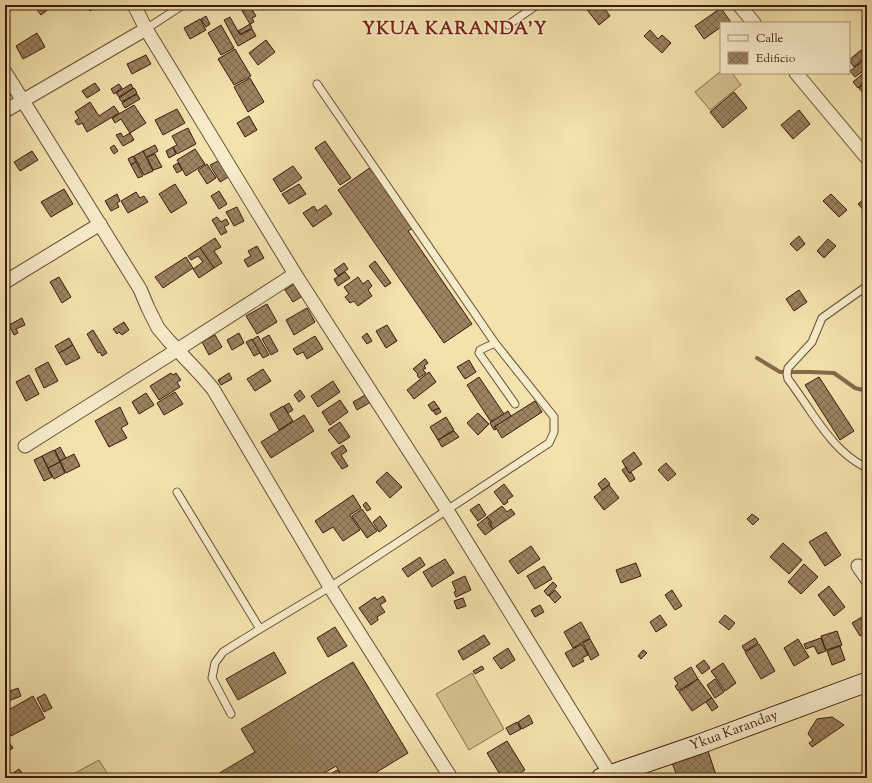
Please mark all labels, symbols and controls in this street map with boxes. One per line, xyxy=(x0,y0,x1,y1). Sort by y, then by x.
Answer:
district label: YKUA KARANDA'Y xyxy=(362,17,548,43)
legend xyxy=(720,22,850,74)
text: Calle xyxy=(756,30,784,48)
text: Edificio xyxy=(756,50,796,68)
street label: Ykua Karanday xyxy=(687,706,781,757)

